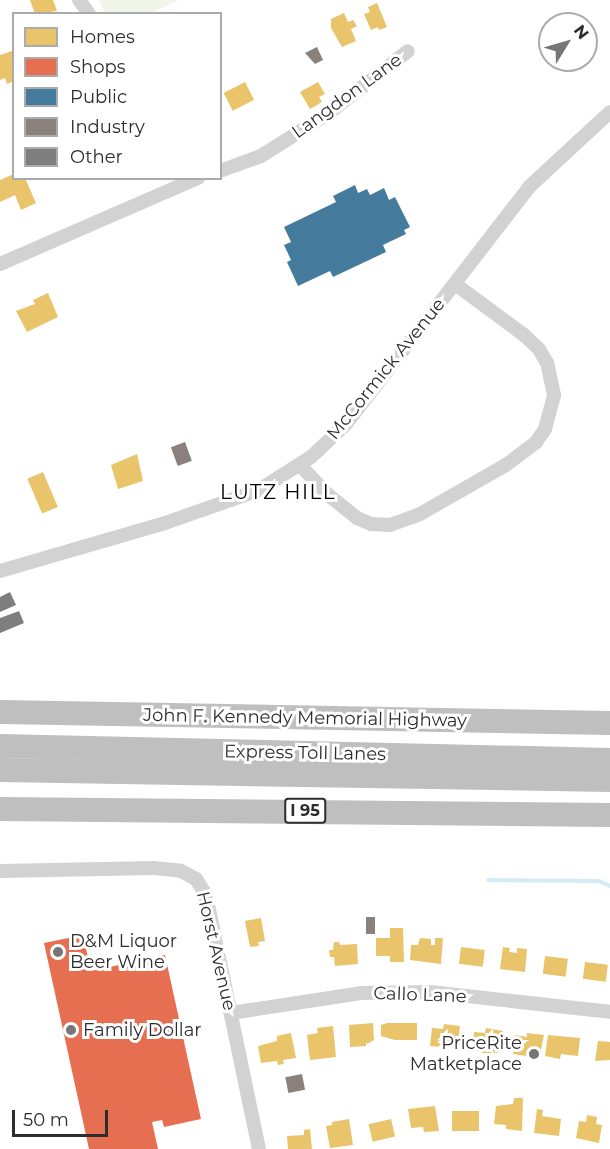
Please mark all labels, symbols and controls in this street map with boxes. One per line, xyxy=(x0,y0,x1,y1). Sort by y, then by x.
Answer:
legend xyxy=(12,12,222,180)
north arrow xyxy=(538,12,598,72)
text: N xyxy=(570,21,593,43)
text: Homes xyxy=(70,26,135,48)
street label: Langdon Lane xyxy=(288,49,406,143)
text: Shops xyxy=(70,56,126,78)
text: Public xyxy=(70,86,127,108)
text: Industry xyxy=(70,116,145,138)
text: Other xyxy=(70,146,123,168)
street label: McCormick Avenue xyxy=(322,294,450,444)
district label: LUTZ HILL xyxy=(220,480,336,504)
street label: John F. Kennedy Memorial Highway xyxy=(143,704,467,732)
street label: Express Toll Lanes xyxy=(224,741,386,765)
road number: I 95 xyxy=(284,798,326,824)
street label: Horst Avenue xyxy=(192,889,240,1013)
place label: D&M Liquor Beer Wine xyxy=(70,931,177,974)
marker: D&M Liquor Beer Wine xyxy=(51,945,65,959)
street label: Callo Lane xyxy=(373,983,467,1007)
place label: Family Dollar xyxy=(83,1019,201,1041)
marker: Family Dollar xyxy=(64,1023,78,1037)
place label: PriceRite Matketplace xyxy=(410,1033,522,1076)
marker: PriceRite Matketplace xyxy=(527,1047,541,1061)
scale bar xyxy=(15,1098,111,1136)
text: 50 m xyxy=(23,1109,69,1131)

